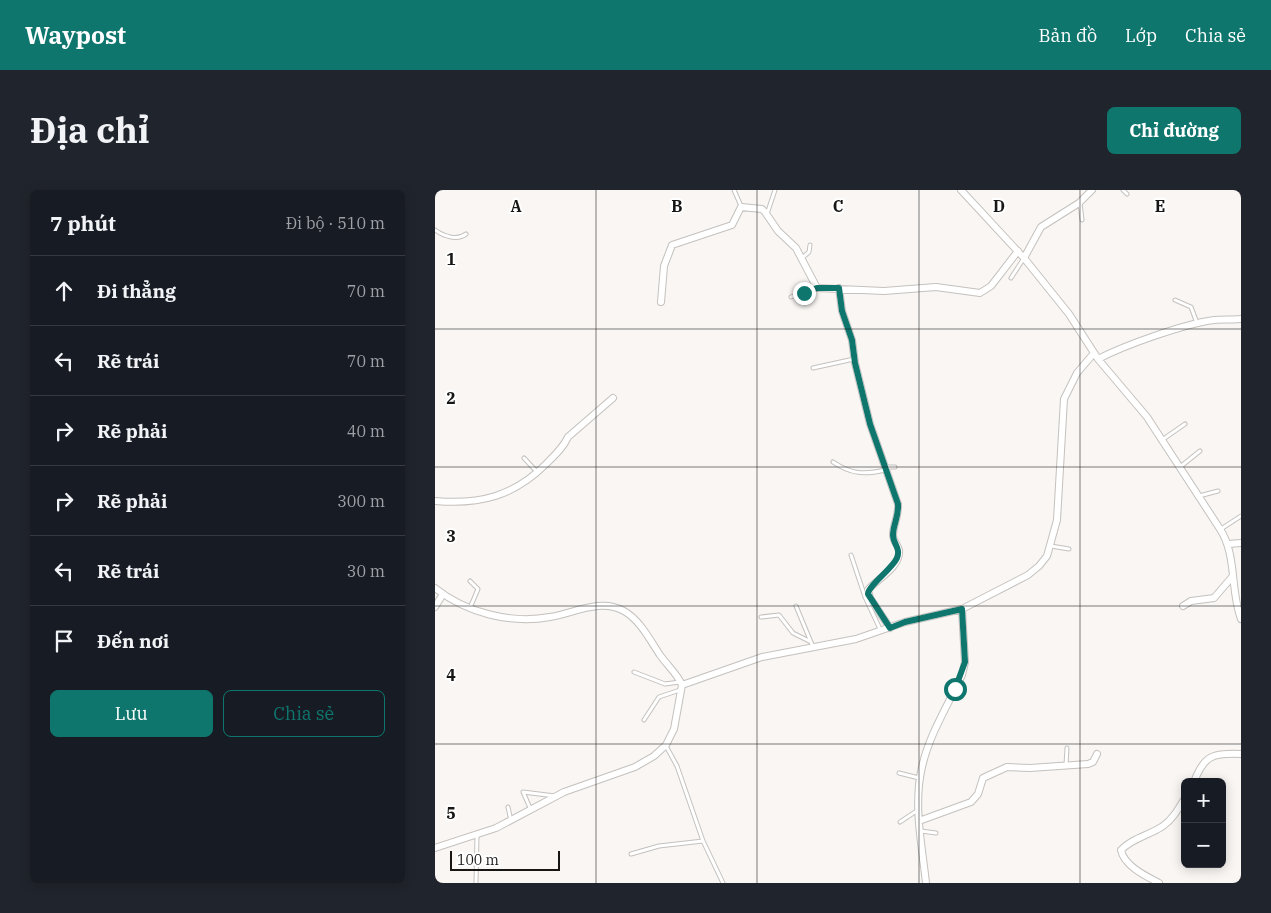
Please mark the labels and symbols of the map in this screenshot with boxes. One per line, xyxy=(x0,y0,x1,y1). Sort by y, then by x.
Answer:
text: A xyxy=(510,196,522,216)
text: B xyxy=(671,196,683,216)
text: C xyxy=(833,196,843,216)
text: D xyxy=(993,196,1005,216)
text: E xyxy=(1155,196,1165,216)
text: 1 xyxy=(446,249,456,269)
route end xyxy=(793,282,816,305)
text: 2 xyxy=(446,388,456,408)
text: 3 xyxy=(446,526,456,546)
text: 4 xyxy=(446,665,456,685)
route start xyxy=(944,678,967,701)
text: 5 xyxy=(446,803,456,823)
scale bar xyxy=(450,848,560,871)

